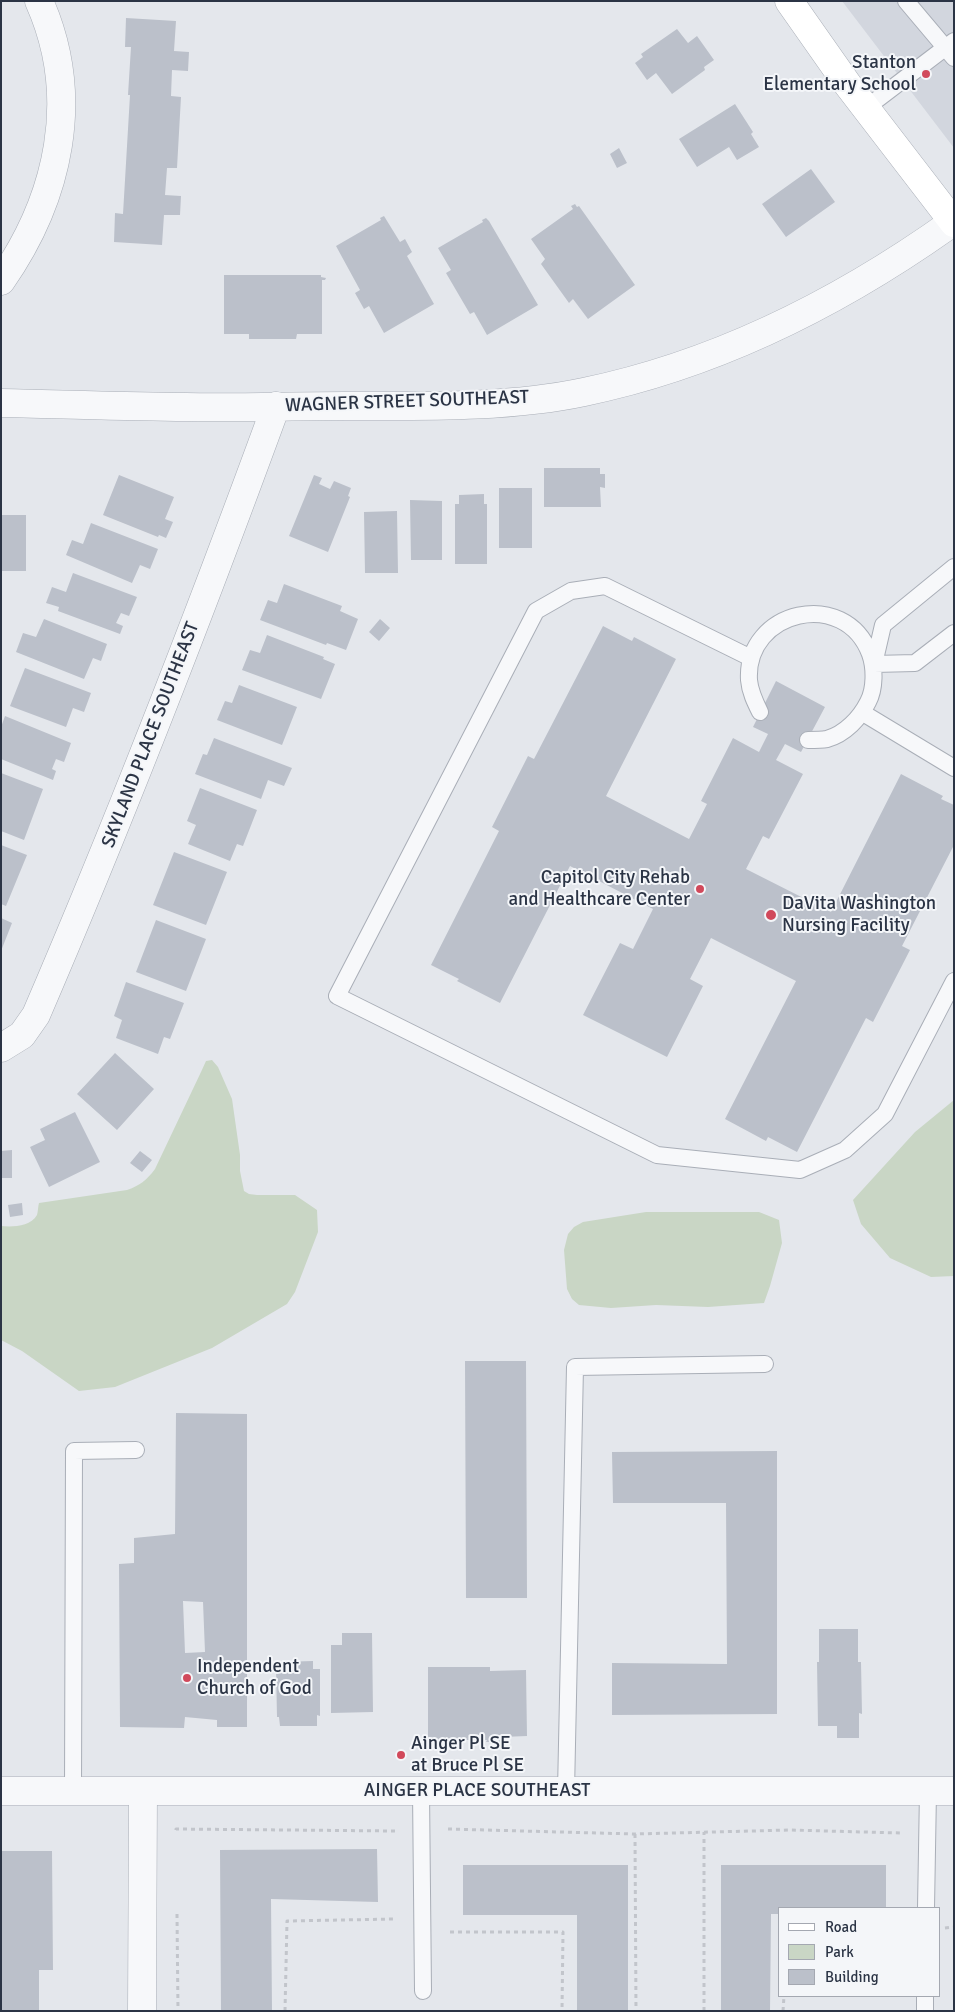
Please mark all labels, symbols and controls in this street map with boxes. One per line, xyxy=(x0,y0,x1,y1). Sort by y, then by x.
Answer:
place label: Stanton Elementary School xyxy=(763,52,916,96)
marker: Stanton Elementary School xyxy=(920,68,932,80)
street label: WAGNER STREET SOUTHEAST xyxy=(285,386,529,418)
street label: SKYLAND PLACE SOUTHEAST xyxy=(97,619,205,851)
place label: Capitol City Rehab and Healthcare Center xyxy=(508,867,690,911)
marker: Capitol City Rehab and Healthcare Center xyxy=(694,883,706,895)
place label: DaVita Washington Nursing Facility xyxy=(782,893,936,937)
marker: DaVita Washington Nursing Facility xyxy=(764,908,778,922)
place label: Independent Church of God xyxy=(197,1656,312,1700)
marker: Independent Church of God xyxy=(181,1672,193,1684)
place label: Ainger Pl SE at Bruce Pl SE xyxy=(411,1733,524,1777)
marker: Ainger Pl SE at Bruce Pl SE xyxy=(395,1749,407,1761)
street label: AINGER PLACE SOUTHEAST xyxy=(364,1780,590,1802)
legend xyxy=(778,1907,940,1997)
text: Road xyxy=(825,1918,857,1936)
text: Park xyxy=(825,1943,854,1961)
text: Building xyxy=(825,1968,879,1986)

